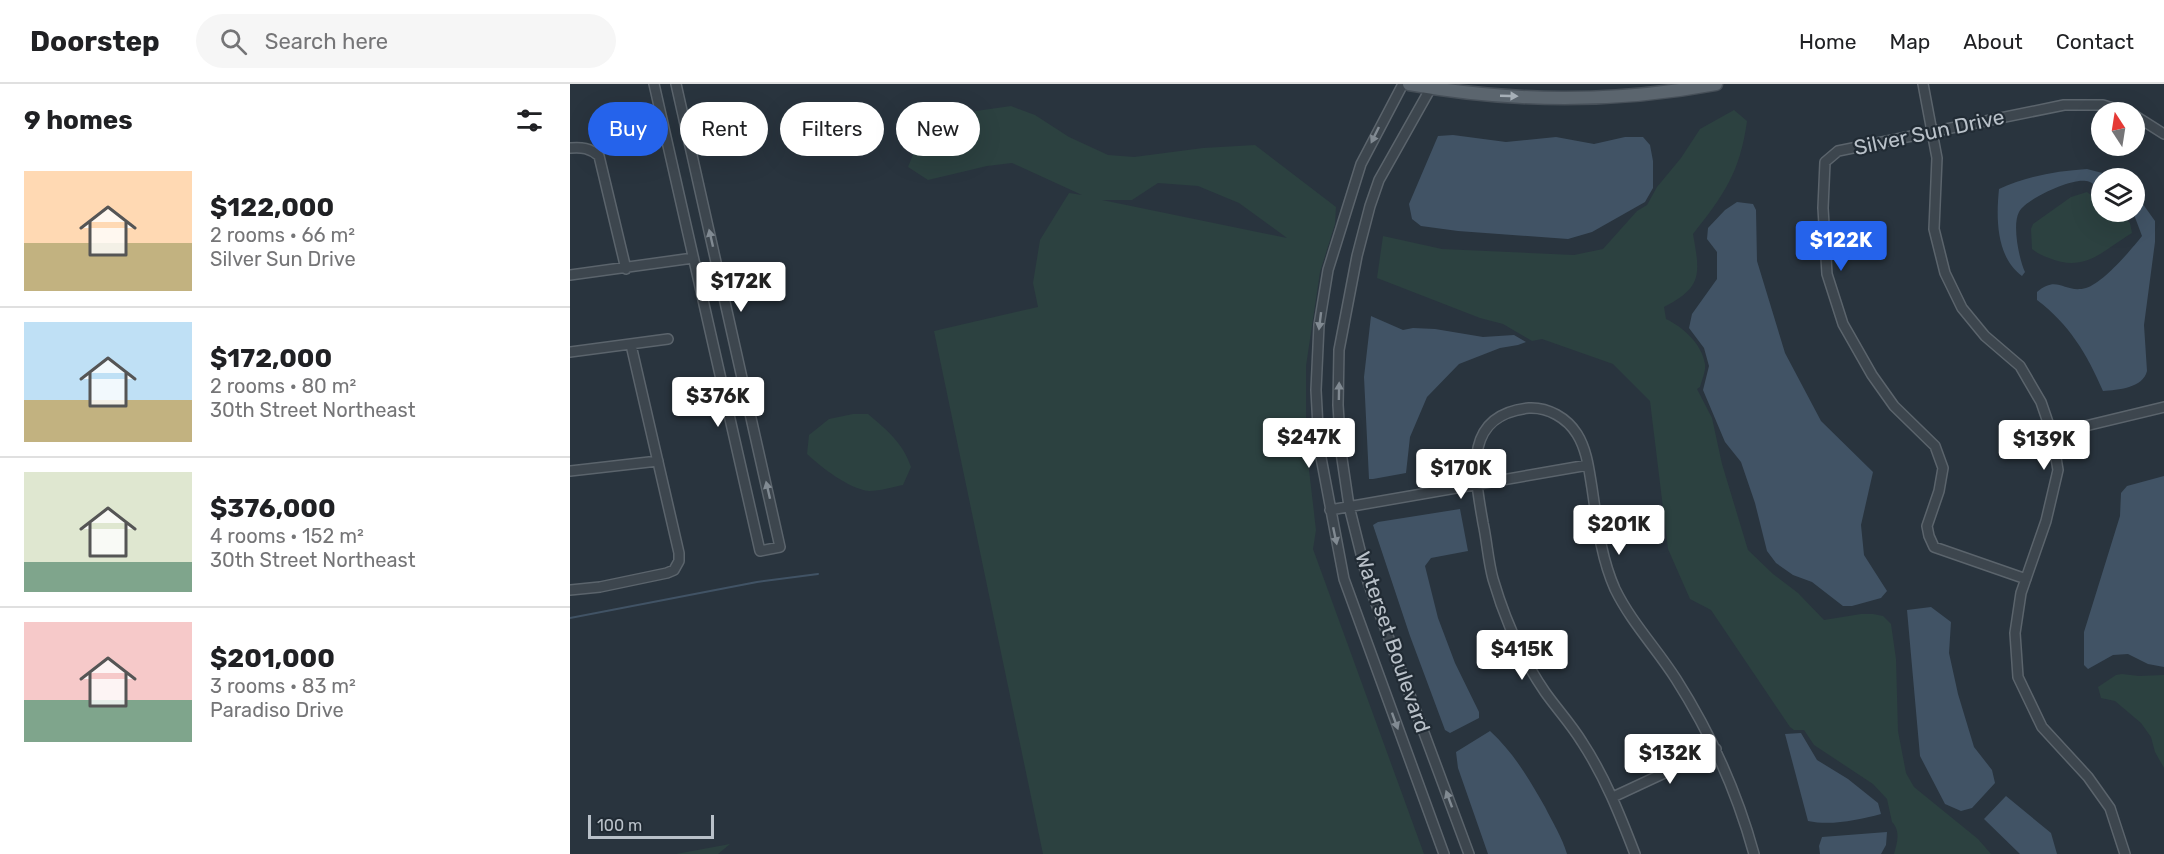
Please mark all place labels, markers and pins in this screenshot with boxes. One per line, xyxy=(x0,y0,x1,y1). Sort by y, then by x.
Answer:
pin: $122K xyxy=(1799,221,1883,272)
pin: $172K xyxy=(699,262,783,313)
pin: $376K xyxy=(676,377,760,428)
pin: $247K xyxy=(1267,418,1351,469)
pin: $139K xyxy=(2002,420,2086,471)
pin: $170K xyxy=(1419,449,1503,500)
pin: $201K xyxy=(1577,505,1661,556)
pin: $415K xyxy=(1480,630,1564,681)
pin: $132K xyxy=(1628,734,1712,785)

